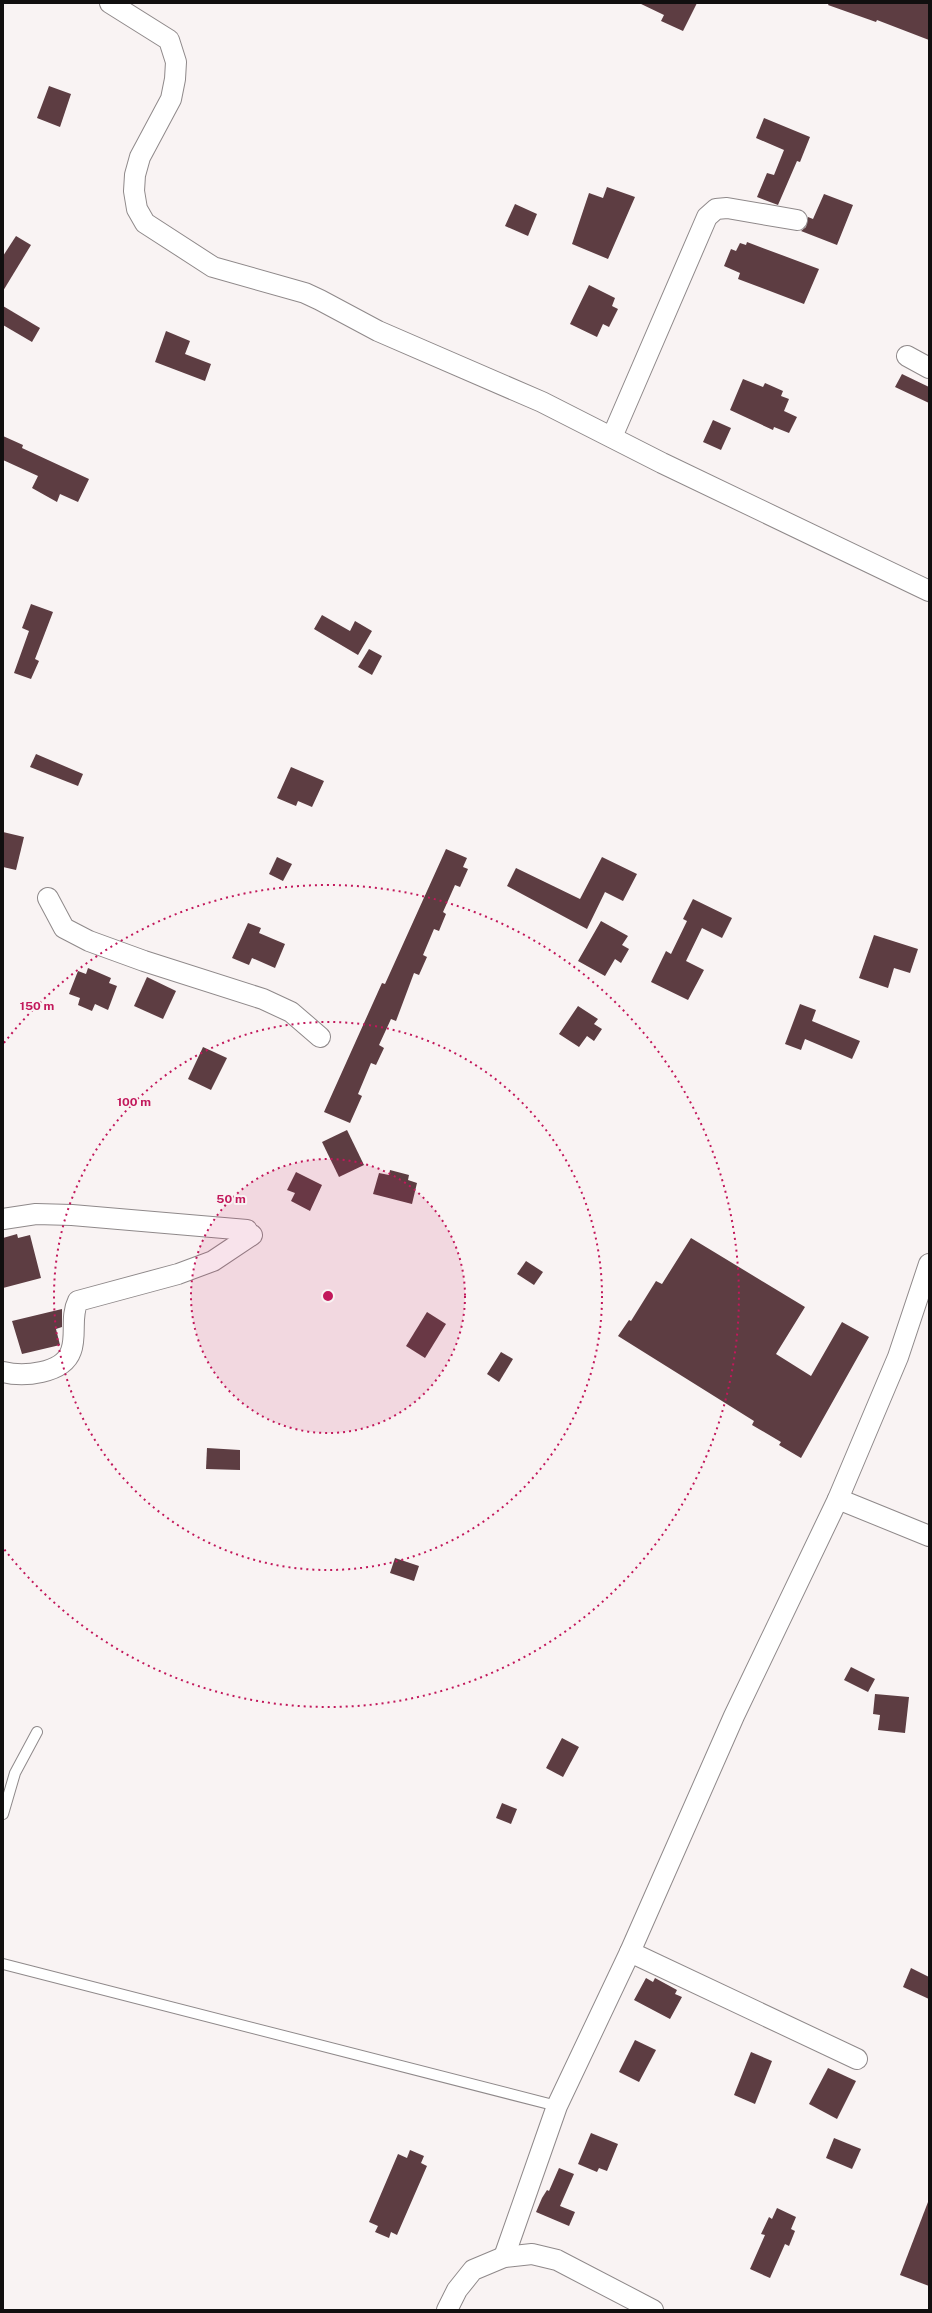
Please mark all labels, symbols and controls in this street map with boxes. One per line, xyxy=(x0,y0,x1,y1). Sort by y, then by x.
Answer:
text: 150 m xyxy=(20,999,54,1013)
text: 100 m xyxy=(117,1095,151,1109)
text: 50 m xyxy=(216,1192,246,1206)
centre of rings xyxy=(321,1289,335,1303)

